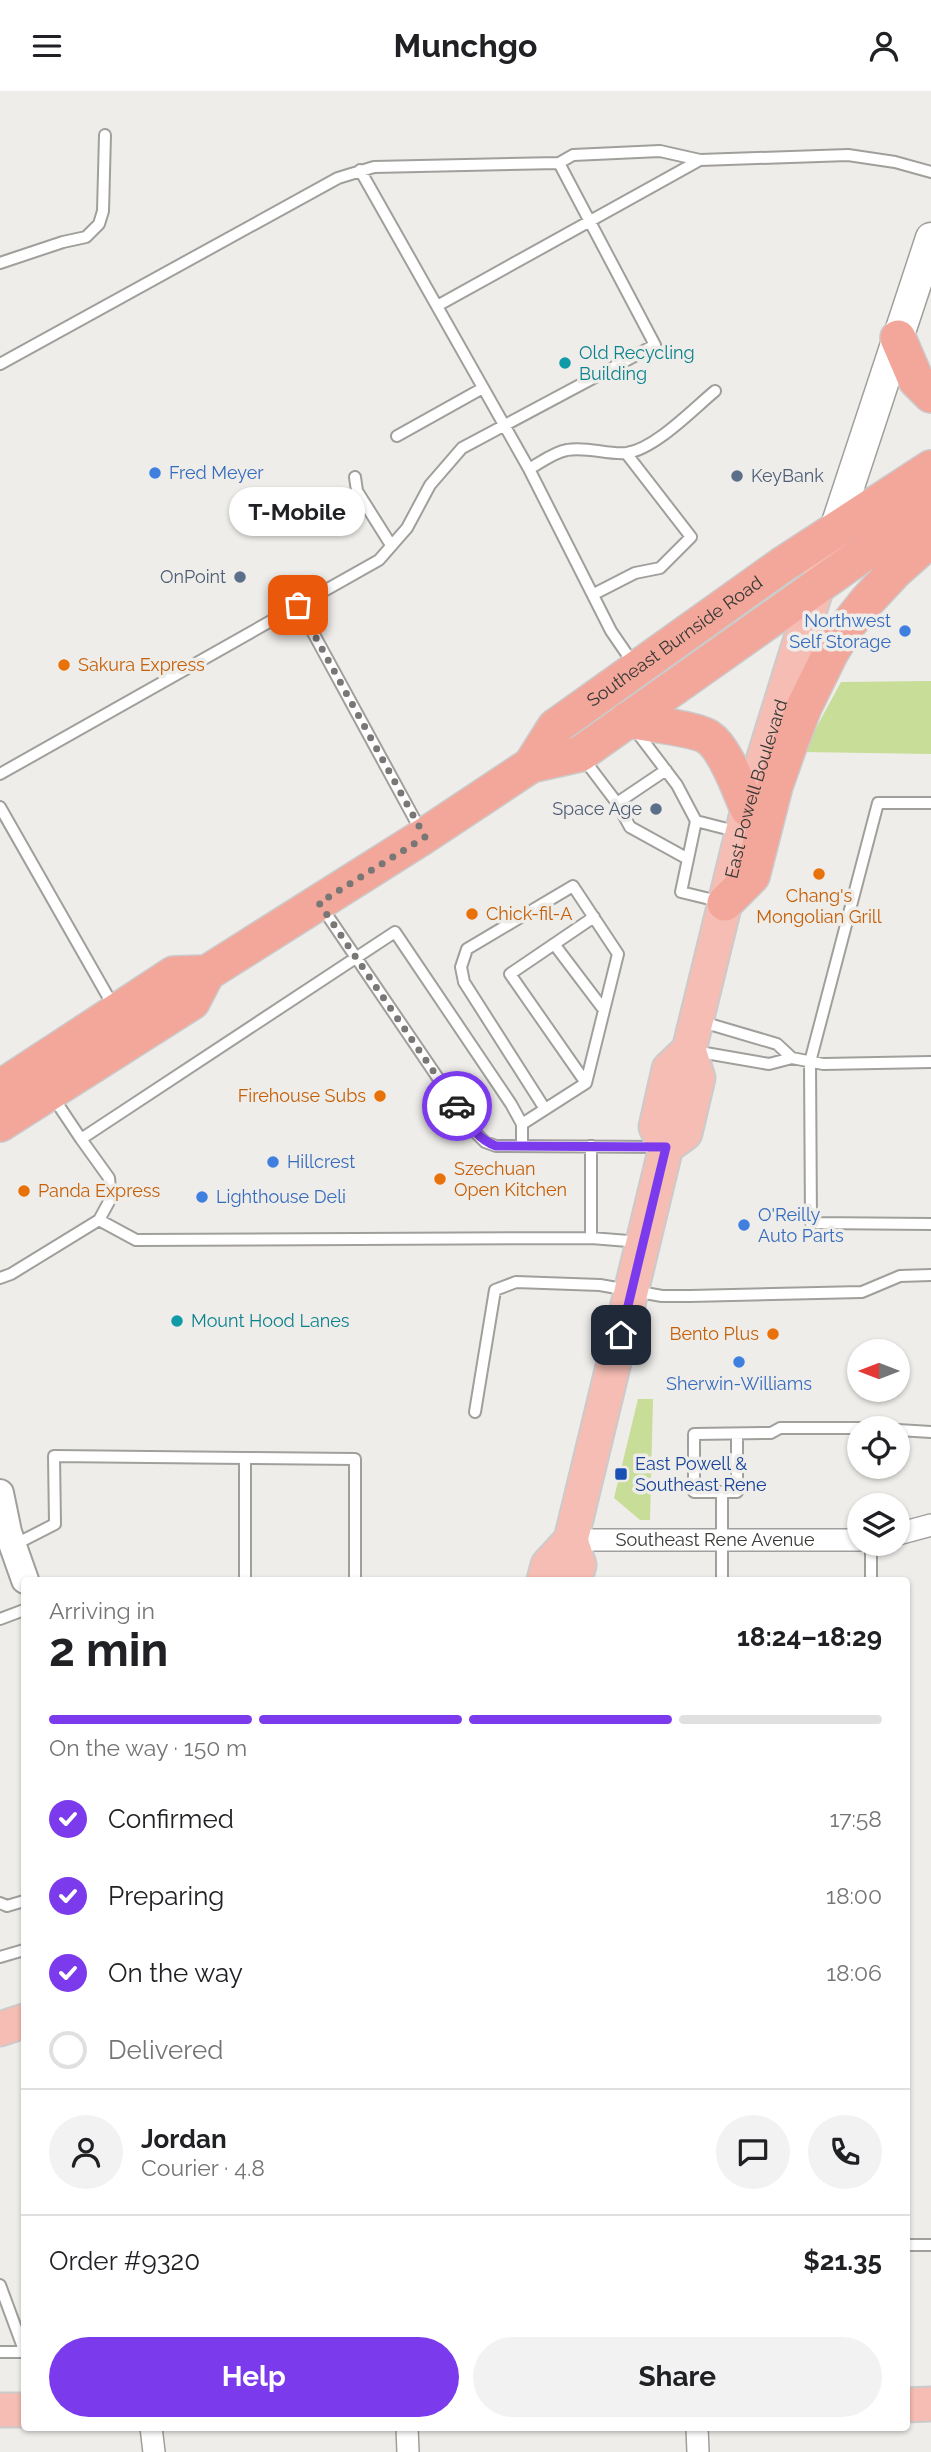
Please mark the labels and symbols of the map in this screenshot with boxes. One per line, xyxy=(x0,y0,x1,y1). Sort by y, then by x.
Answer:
place label: Old Recycling Building xyxy=(579,342,695,384)
marker: Old Recycling Building xyxy=(557,355,573,371)
place label: Fred Meyer xyxy=(169,462,264,483)
marker: Fred Meyer xyxy=(147,465,163,481)
place label: KeyBank xyxy=(751,465,824,486)
marker: KeyBank xyxy=(729,468,745,484)
callout: T-Mobile xyxy=(230,486,366,535)
place label: OnPoint xyxy=(160,566,226,587)
marker: OnPoint xyxy=(232,569,248,585)
street label: Southeast Burnside Road xyxy=(583,572,766,711)
pin xyxy=(268,575,328,635)
place label: Northwest Self Storage xyxy=(789,610,891,652)
marker: Northwest Self Storage xyxy=(897,623,913,639)
place label: Sakura Express xyxy=(78,654,205,675)
marker: Sakura Express xyxy=(56,657,72,673)
street label: East Powell Boulevard xyxy=(720,697,791,880)
place label: Space Age xyxy=(552,798,642,819)
marker: Space Age xyxy=(648,801,664,817)
marker: Chang's Mongolian Grill xyxy=(811,866,827,882)
place label: Chang's Mongolian Grill xyxy=(756,885,882,927)
place label: Chick-fil-A xyxy=(486,903,572,924)
marker: Chick-fil-A xyxy=(464,906,480,922)
courier xyxy=(422,1071,492,1141)
place label: Firehouse Subs xyxy=(238,1085,366,1106)
marker: Firehouse Subs xyxy=(372,1088,388,1104)
place label: Hillcrest xyxy=(287,1151,355,1172)
marker: Hillcrest xyxy=(265,1154,281,1170)
place label: Szechuan Open Kitchen xyxy=(454,1158,567,1200)
marker: Szechuan Open Kitchen xyxy=(432,1171,448,1187)
place label: Panda Express xyxy=(38,1180,160,1201)
marker: Panda Express xyxy=(16,1183,32,1199)
place label: Lighthouse Deli xyxy=(216,1186,346,1207)
marker: Lighthouse Deli xyxy=(194,1189,210,1205)
place label: O'Reilly Auto Parts xyxy=(758,1204,844,1246)
marker: O'Reilly Auto Parts xyxy=(736,1217,752,1233)
pin xyxy=(591,1305,651,1365)
place label: Mount Hood Lanes xyxy=(191,1310,350,1331)
marker: Mount Hood Lanes xyxy=(169,1313,185,1329)
place label: Bento Plus xyxy=(669,1323,759,1344)
marker: Bento Plus xyxy=(765,1326,781,1342)
north arrow xyxy=(847,1339,910,1402)
marker: Sherwin-Williams xyxy=(731,1354,747,1370)
place label: Sherwin-Williams xyxy=(666,1373,812,1394)
place label: East Powell & Southeast Rene xyxy=(635,1453,767,1495)
marker: East Powell & Southeast Rene xyxy=(613,1466,629,1482)
street label: Southeast Rene Avenue xyxy=(616,1529,815,1550)

